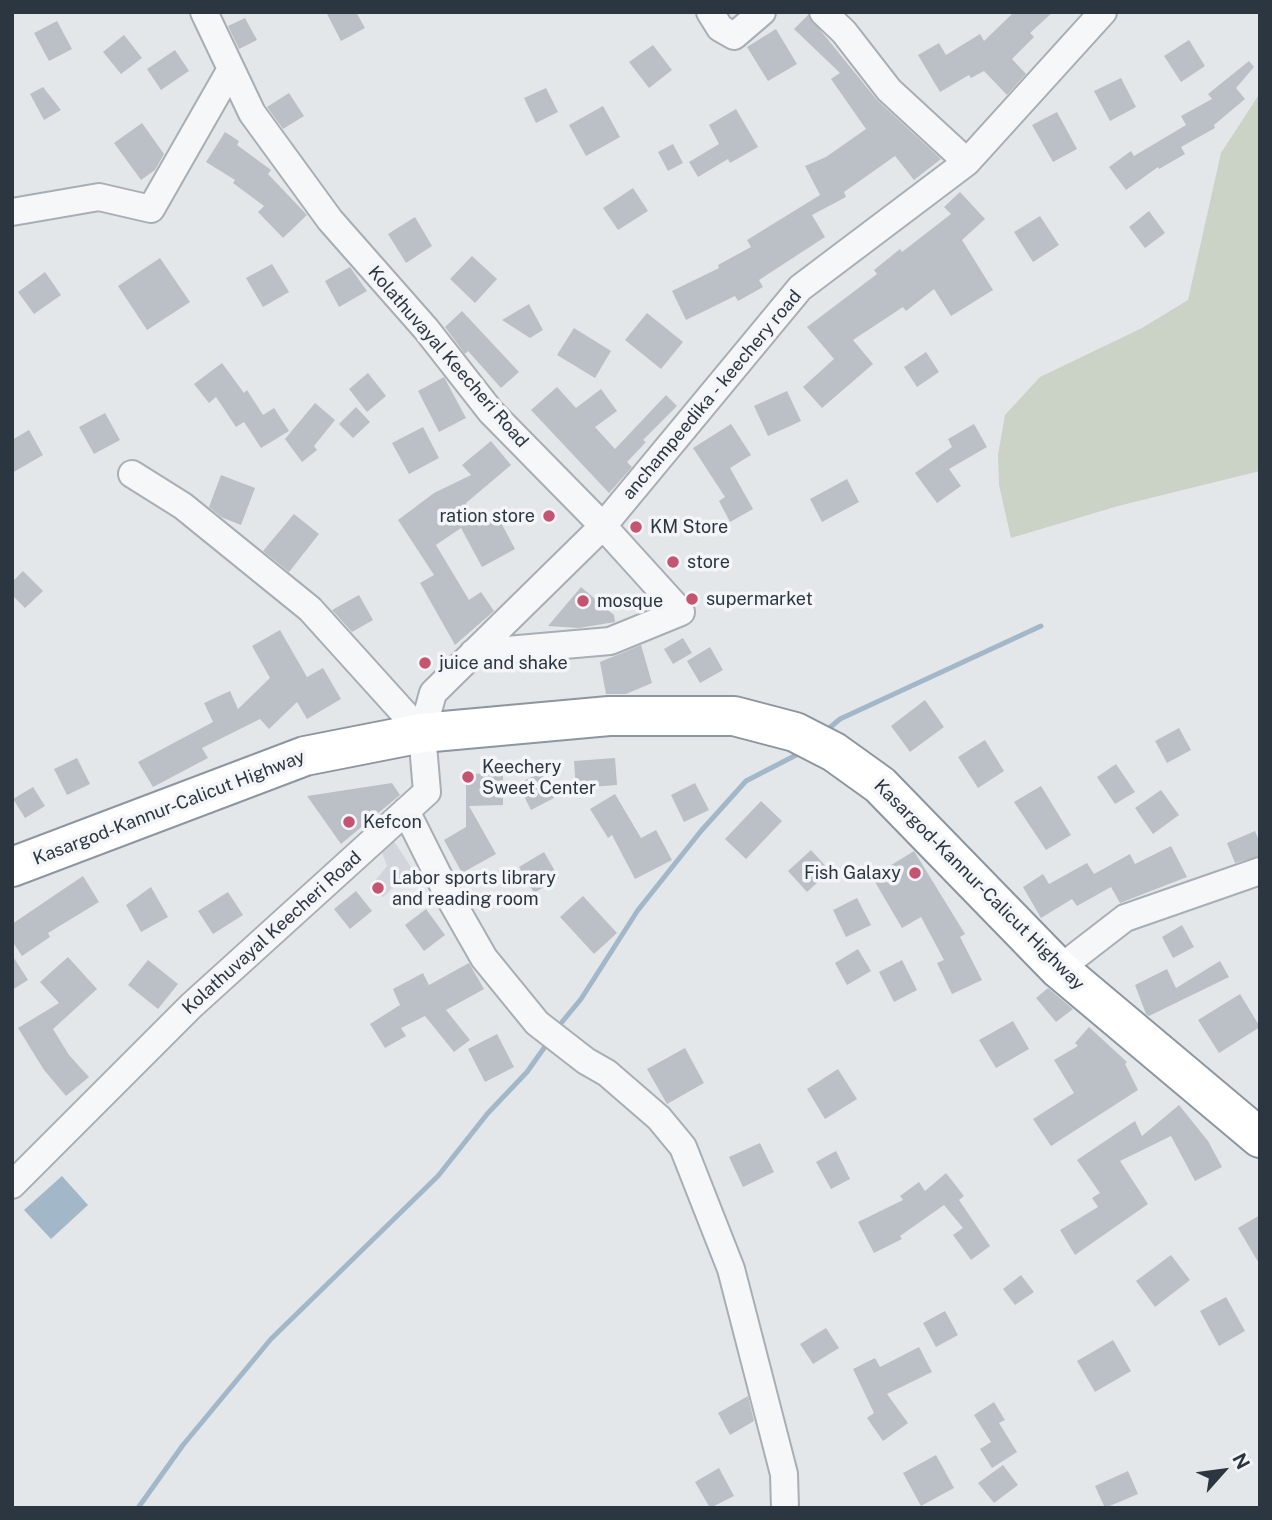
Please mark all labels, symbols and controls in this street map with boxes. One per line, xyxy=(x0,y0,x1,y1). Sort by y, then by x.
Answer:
street label: Kolathuvayal Keecheri Road xyxy=(363,262,533,452)
street label: anchampeedika - keechery road xyxy=(618,286,806,504)
place label: ration store xyxy=(439,505,535,527)
marker: ration store xyxy=(541,508,557,524)
place label: KM Store xyxy=(650,516,728,538)
marker: KM Store xyxy=(628,519,644,535)
place label: store xyxy=(687,551,730,573)
marker: store xyxy=(665,554,681,570)
place label: supermarket xyxy=(706,588,813,610)
place label: mosque xyxy=(597,590,663,612)
marker: supermarket xyxy=(684,591,700,607)
marker: mosque xyxy=(575,593,591,609)
place label: juice and shake xyxy=(439,652,568,674)
marker: juice and shake xyxy=(417,655,433,671)
street label: Kasargod-Kannur-Calicut Highway xyxy=(30,746,308,870)
place label: Keechery Sweet Center xyxy=(482,756,596,798)
marker: Keechery Sweet Center xyxy=(460,769,476,785)
street label: Kasargod-Kannur-Calicut Highway xyxy=(869,775,1089,995)
place label: Kefcon xyxy=(363,811,422,833)
marker: Kefcon xyxy=(341,814,357,830)
street label: Kolathuvayal Keecheri Road xyxy=(178,847,366,1019)
place label: Fish Galaxy xyxy=(804,862,901,884)
marker: Fish Galaxy xyxy=(907,865,923,881)
place label: Labor sports library and reading room xyxy=(392,867,556,910)
marker: Labor sports library and reading room xyxy=(370,880,386,896)
north arrow xyxy=(1188,1436,1258,1506)
text: N xyxy=(1228,1449,1255,1473)

